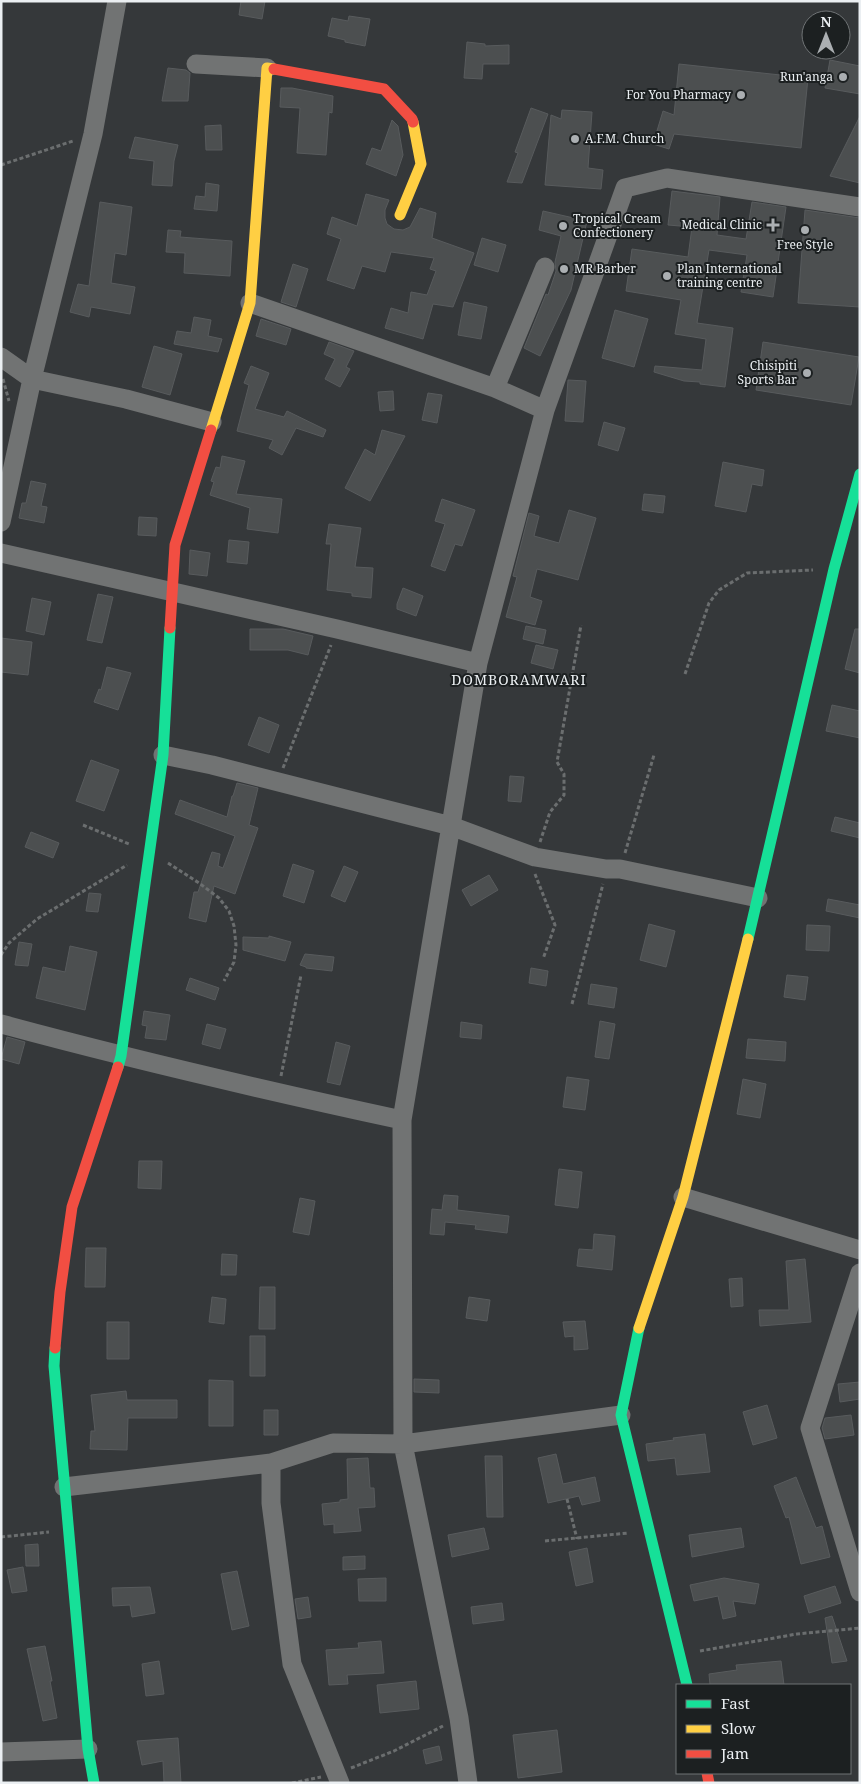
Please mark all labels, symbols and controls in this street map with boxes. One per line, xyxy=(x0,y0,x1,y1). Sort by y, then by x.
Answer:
north arrow xyxy=(801,10,851,60)
text: N xyxy=(820,12,832,31)
place label: Run'anga xyxy=(780,68,833,85)
marker: Run'anga xyxy=(837,71,849,83)
place label: For You Pharmacy xyxy=(626,86,731,103)
marker: For You Pharmacy xyxy=(735,89,747,101)
place label: A.F.M. Church xyxy=(585,130,665,147)
marker: A.F.M. Church xyxy=(569,133,581,145)
place label: Tropical Cream Confectionery xyxy=(573,210,661,241)
place label: Medical Clinic xyxy=(681,216,762,233)
marker: Medical Clinic xyxy=(766,218,780,232)
marker: Tropical Cream Confectionery xyxy=(557,220,569,232)
marker: Free Style xyxy=(799,224,811,236)
place label: Free Style xyxy=(777,236,833,253)
place label: MR Barber xyxy=(574,260,636,277)
place label: Plan International training centre xyxy=(677,260,782,291)
marker: MR Barber xyxy=(558,263,570,275)
marker: Plan International training centre xyxy=(661,270,673,282)
place label: Chisipiti Sports Bar xyxy=(738,357,797,388)
marker: Chisipiti Sports Bar xyxy=(801,367,813,379)
district label: DOMBORAMWARI xyxy=(451,670,587,689)
legend xyxy=(676,1684,851,1774)
text: Fast xyxy=(721,1693,750,1713)
text: Slow xyxy=(721,1718,755,1738)
text: Jam xyxy=(720,1743,749,1763)

